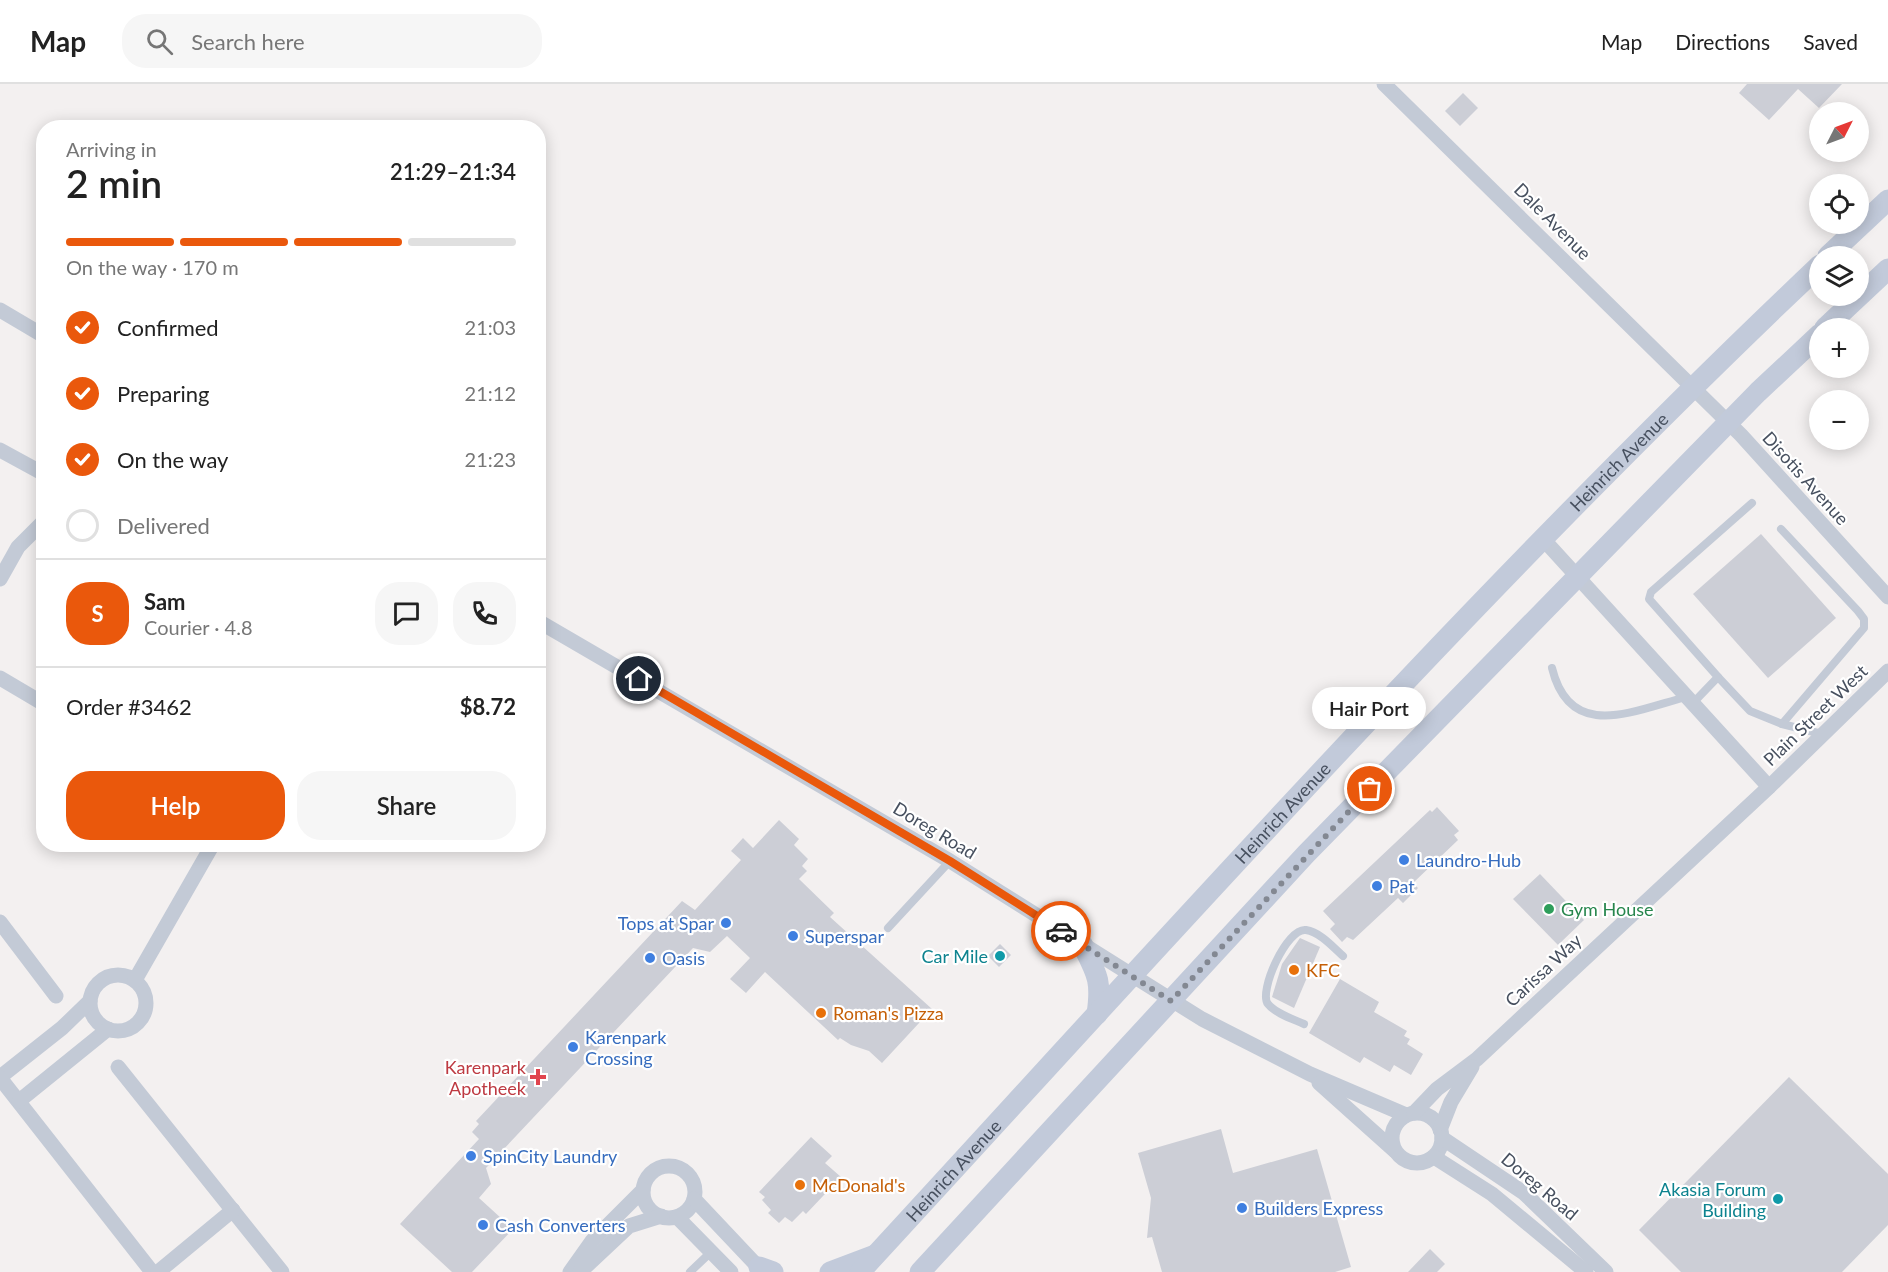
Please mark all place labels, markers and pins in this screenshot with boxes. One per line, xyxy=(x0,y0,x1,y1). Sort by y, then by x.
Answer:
pin xyxy=(613,653,664,704)
callout: Hair Port xyxy=(1313,687,1427,729)
pin xyxy=(1344,763,1395,814)
place label: Laundro-Hub xyxy=(1416,849,1521,871)
marker: Laundro-Hub xyxy=(1397,853,1411,867)
place label: Pat xyxy=(1389,875,1415,897)
marker: Pat xyxy=(1370,879,1384,893)
place label: Gym House xyxy=(1561,898,1654,920)
marker: Gym House xyxy=(1542,902,1556,916)
place label: Tops at Spar xyxy=(618,912,714,934)
marker: Tops at Spar xyxy=(719,916,733,930)
place label: Superspar xyxy=(805,925,885,947)
marker: Superspar xyxy=(786,929,800,943)
place label: Car Mile xyxy=(922,945,988,967)
place label: Oasis xyxy=(662,947,705,969)
marker: Car Mile xyxy=(993,949,1007,963)
marker: Oasis xyxy=(643,951,657,965)
place label: KFC xyxy=(1306,959,1340,981)
marker: KFC xyxy=(1287,963,1301,977)
place label: Roman's Pizza xyxy=(833,1002,944,1024)
marker: Roman's Pizza xyxy=(814,1006,828,1020)
place label: Karenpark Crossing xyxy=(585,1026,667,1069)
marker: Karenpark Crossing xyxy=(566,1040,580,1054)
place label: Karenpark Apotheek xyxy=(445,1056,527,1099)
marker: Karenpark Apotheek xyxy=(531,1070,545,1084)
place label: SpinCity Laundry xyxy=(483,1145,618,1167)
marker: SpinCity Laundry xyxy=(464,1149,478,1163)
place label: McDonald's xyxy=(812,1174,906,1196)
marker: McDonald's xyxy=(793,1178,807,1192)
place label: Akasia Forum Building xyxy=(1659,1178,1766,1221)
marker: Akasia Forum Building xyxy=(1771,1192,1785,1206)
place label: Builders Express xyxy=(1254,1197,1383,1219)
marker: Builders Express xyxy=(1235,1201,1249,1215)
place label: Cash Converters xyxy=(495,1214,626,1236)
marker: Cash Converters xyxy=(476,1218,490,1232)

